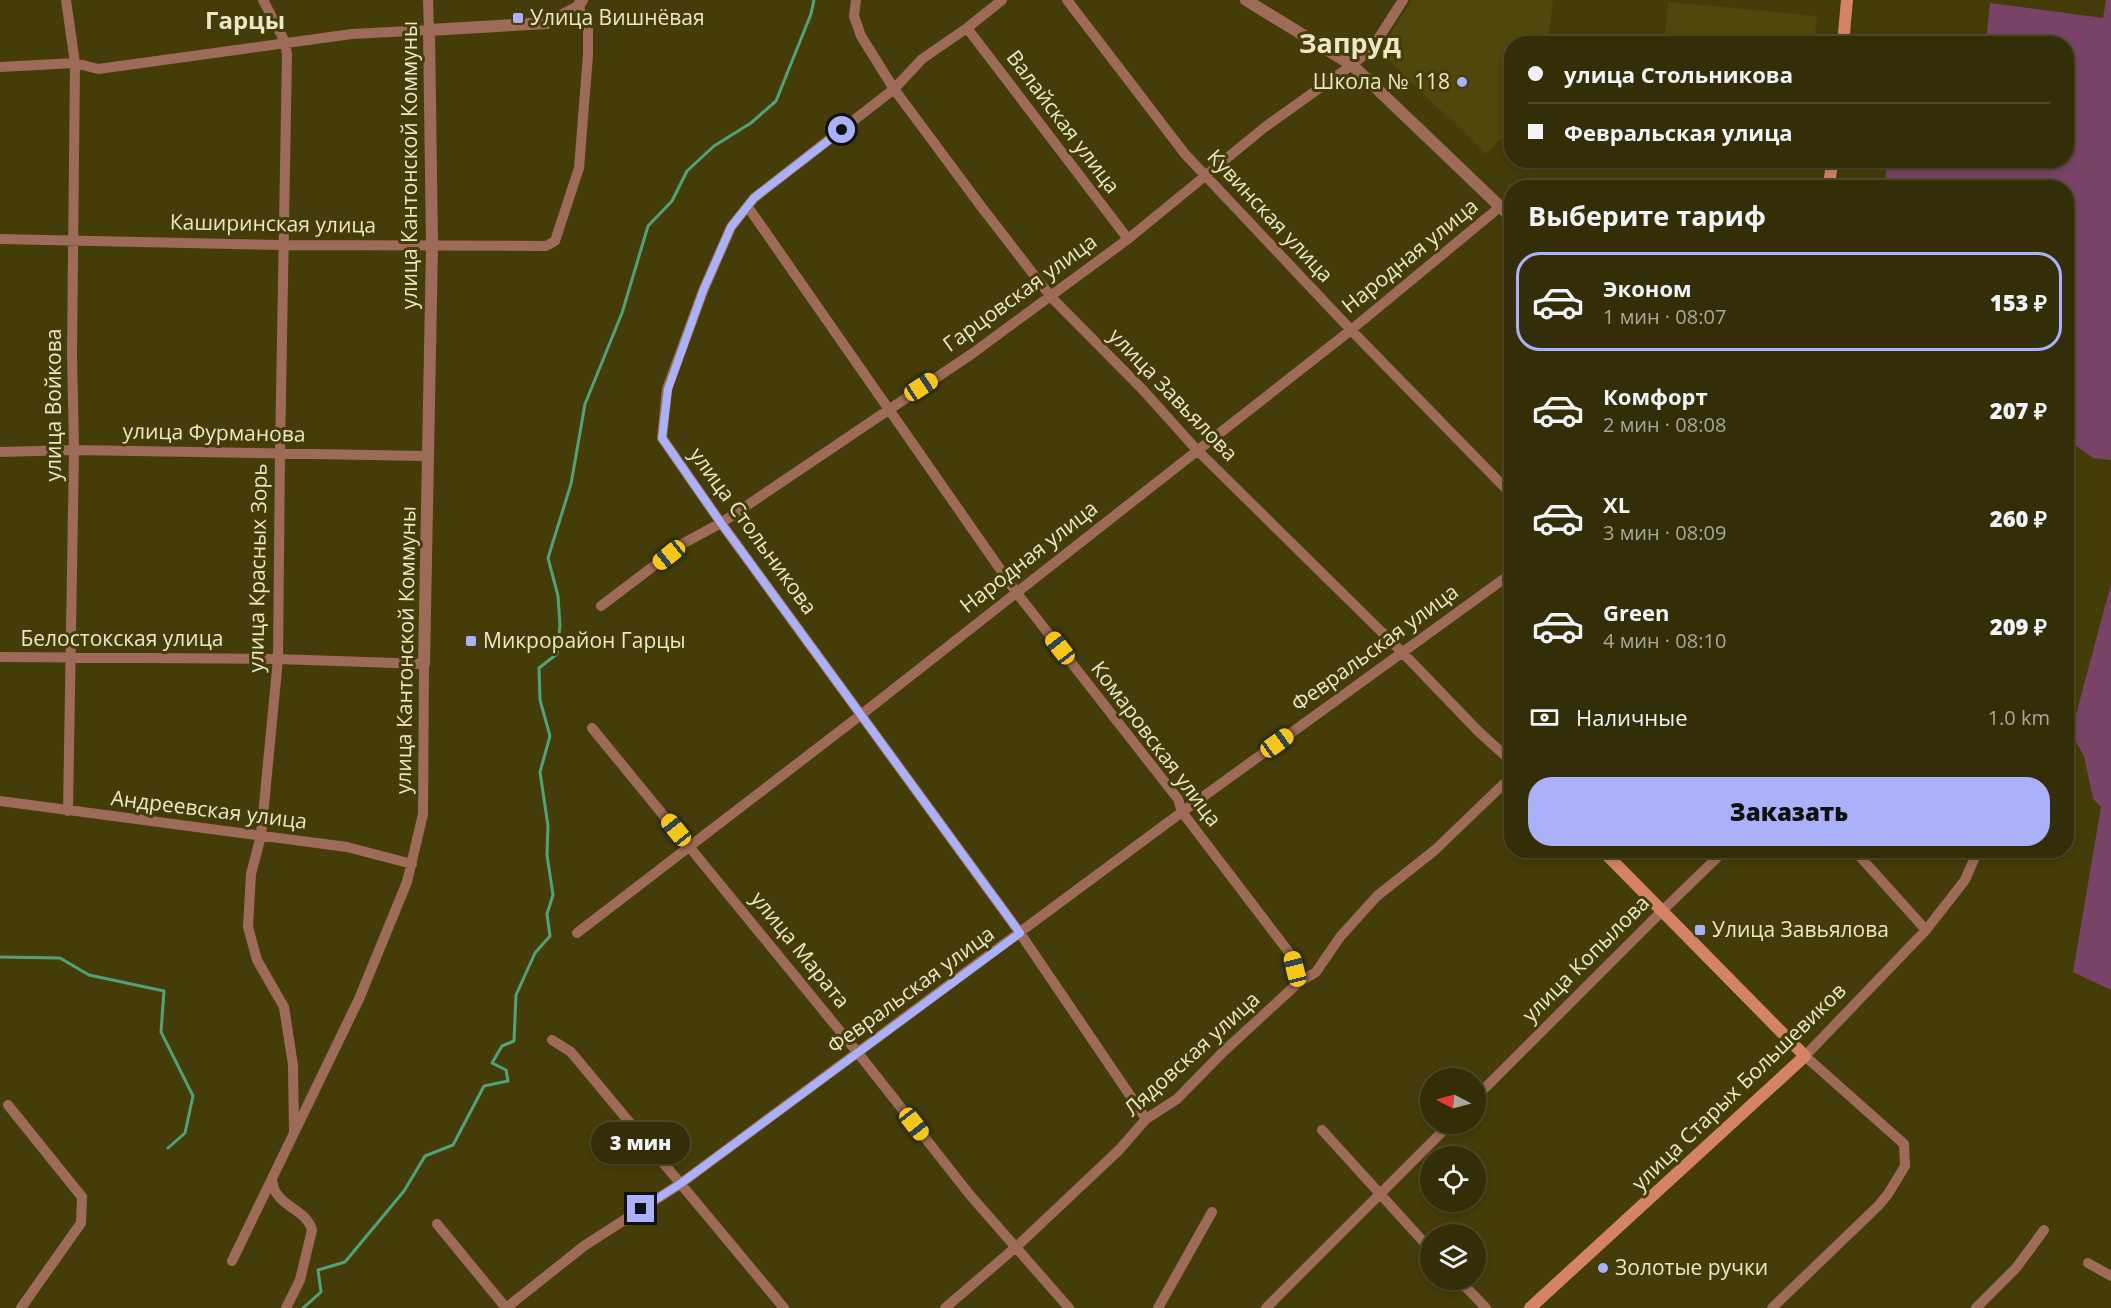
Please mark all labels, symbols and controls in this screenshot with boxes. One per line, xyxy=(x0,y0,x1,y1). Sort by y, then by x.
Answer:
district label: Гарцы xyxy=(205,3,285,36)
place label: Улица Вишнёвая xyxy=(530,3,705,31)
marker: Улица Вишнёвая xyxy=(511,11,525,25)
street label: улица Кантонской Коммуны xyxy=(395,21,423,309)
district label: Запруд xyxy=(1299,24,1401,61)
street label: Валайская улица xyxy=(1001,44,1127,199)
text: улица Стольникова xyxy=(1564,59,1793,89)
place label: Школа № 118 xyxy=(1313,67,1450,95)
marker: Школа № 118 xyxy=(1455,75,1469,89)
route start xyxy=(828,116,855,143)
text: Февральская улица xyxy=(1564,117,1793,147)
street label: Кувинская улица xyxy=(1202,143,1340,288)
street label: Народная улица xyxy=(1335,192,1483,319)
text: Выберите тариф xyxy=(1528,197,1766,234)
street label: Каширинская улица xyxy=(170,207,376,239)
street label: Гарцовская улица xyxy=(937,227,1102,357)
text: Эконом xyxy=(1603,273,1692,303)
icon: car xyxy=(1531,275,1585,329)
text: 153 ₽ xyxy=(1990,287,2047,317)
text: 1 мин · 08:07 xyxy=(1603,303,1726,330)
street label: улица Завьялова xyxy=(1103,322,1244,467)
street label: улица Войкова xyxy=(39,329,67,481)
car xyxy=(901,370,941,404)
text: Комфорт xyxy=(1603,381,1708,411)
icon: car xyxy=(1531,383,1585,437)
text: 207 ₽ xyxy=(1990,395,2047,425)
text: 2 мин · 08:08 xyxy=(1603,411,1726,438)
street label: улица Фурманова xyxy=(122,416,306,448)
street label: улица Стольникова xyxy=(684,441,824,620)
street label: улица Красных Зорь xyxy=(241,463,273,673)
text: XL xyxy=(1603,489,1630,519)
icon: car xyxy=(1531,491,1585,545)
street label: Народная улица xyxy=(954,494,1103,619)
text: 260 ₽ xyxy=(1990,503,2047,533)
street label: улица Кантонской Коммуны xyxy=(388,506,422,794)
text: 3 мин · 08:09 xyxy=(1603,519,1726,546)
car xyxy=(649,537,689,573)
street label: Февральская улица xyxy=(1285,577,1463,717)
text: Green xyxy=(1603,597,1669,627)
icon: car xyxy=(1531,599,1585,653)
text: 209 ₽ xyxy=(1990,611,2047,641)
street label: Белостокская улица xyxy=(20,624,224,652)
place label: Микрорайон Гарцы xyxy=(483,626,686,654)
text: 4 мин · 08:10 xyxy=(1603,627,1726,654)
car xyxy=(1042,628,1078,668)
marker: Микрорайон Гарцы xyxy=(464,634,478,648)
street label: Комаровская улица xyxy=(1085,655,1228,832)
icon: cash xyxy=(1528,701,1561,734)
text: Наличные xyxy=(1576,702,1688,732)
text: 1.0 km xyxy=(1988,704,2050,731)
car xyxy=(1257,725,1297,761)
button: Заказать xyxy=(1528,777,2050,846)
street label: Андреевская улица xyxy=(109,783,309,835)
car xyxy=(658,810,694,850)
street label: улица Марата xyxy=(745,885,857,1014)
street label: улица Копылова xyxy=(1516,889,1655,1028)
place label: Улица Завьялова xyxy=(1712,915,1889,943)
street label: Февральская улица xyxy=(821,919,999,1059)
marker: Улица Завьялова xyxy=(1693,923,1707,937)
car xyxy=(1282,949,1308,989)
street label: улица Старых Большевиков xyxy=(1625,976,1852,1196)
street label: Лядовская улица xyxy=(1117,985,1265,1122)
north arrow xyxy=(1420,1068,1486,1134)
map controls xyxy=(1420,1068,1486,1290)
car xyxy=(896,1104,932,1144)
callout: 3 мин xyxy=(592,1122,690,1164)
text: 3 мин xyxy=(610,1129,671,1156)
button: locate xyxy=(1420,1146,1486,1212)
route end xyxy=(627,1195,654,1222)
button: layers xyxy=(1420,1224,1486,1290)
place label: Золотые ручки xyxy=(1615,1253,1768,1281)
marker: Золотые ручки xyxy=(1596,1261,1610,1275)

